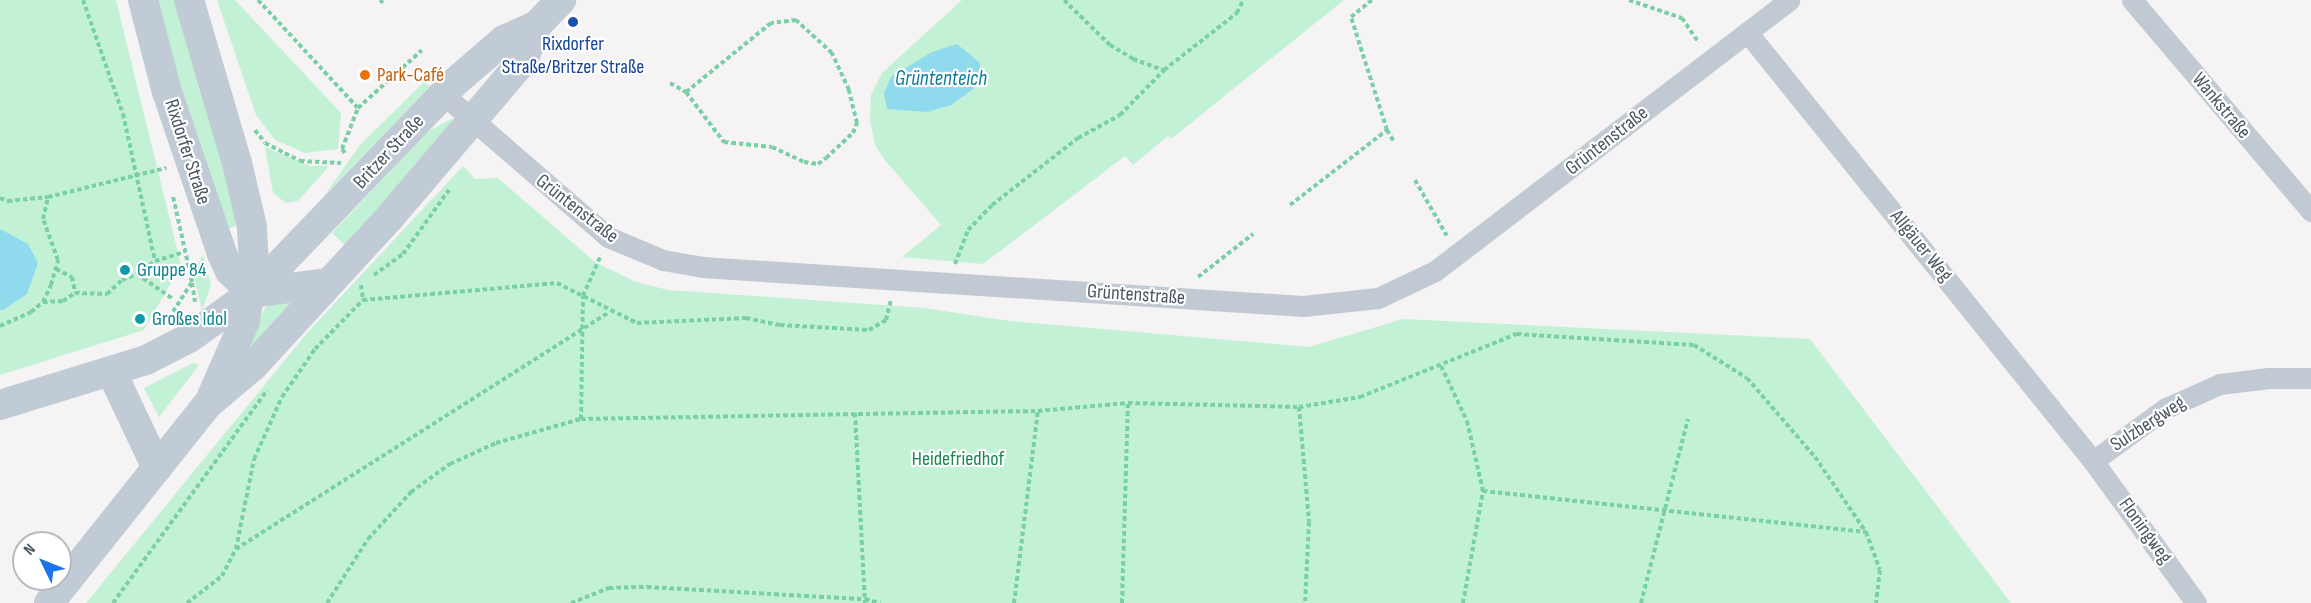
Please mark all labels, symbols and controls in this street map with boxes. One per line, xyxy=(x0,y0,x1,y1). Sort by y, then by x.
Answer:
marker: Rixdorfer Straße/Britzer Straße xyxy=(566,15,580,29)
place label: Rixdorfer Straße/Britzer Straße xyxy=(502,32,644,79)
place label: Park-Café xyxy=(377,63,444,87)
water label: Grüntenteich xyxy=(895,66,987,92)
marker: Park-Café xyxy=(358,68,372,82)
street label: Wankstraße xyxy=(2186,68,2256,144)
street label: Rixdorfer Straße xyxy=(159,96,215,208)
street label: Grüntenstraße xyxy=(1561,101,1653,181)
street label: Britzer Straße xyxy=(349,110,429,194)
street label: Grüntenstraße xyxy=(531,169,623,249)
street label: Allgäuer Weg xyxy=(1885,205,1957,287)
place label: Gruppe 84 xyxy=(137,258,206,282)
marker: Gruppe 84 xyxy=(118,263,132,277)
street label: Grüntenstraße xyxy=(1086,280,1186,310)
place label: Großes Idol xyxy=(152,307,227,331)
marker: Großes Idol xyxy=(133,312,147,326)
street label: Sulzbergweg xyxy=(2106,391,2190,457)
park label: Heidefriedhof xyxy=(912,447,1004,471)
street label: Floningweg xyxy=(2113,493,2177,569)
north arrow xyxy=(12,531,72,591)
text: N xyxy=(20,540,40,559)

